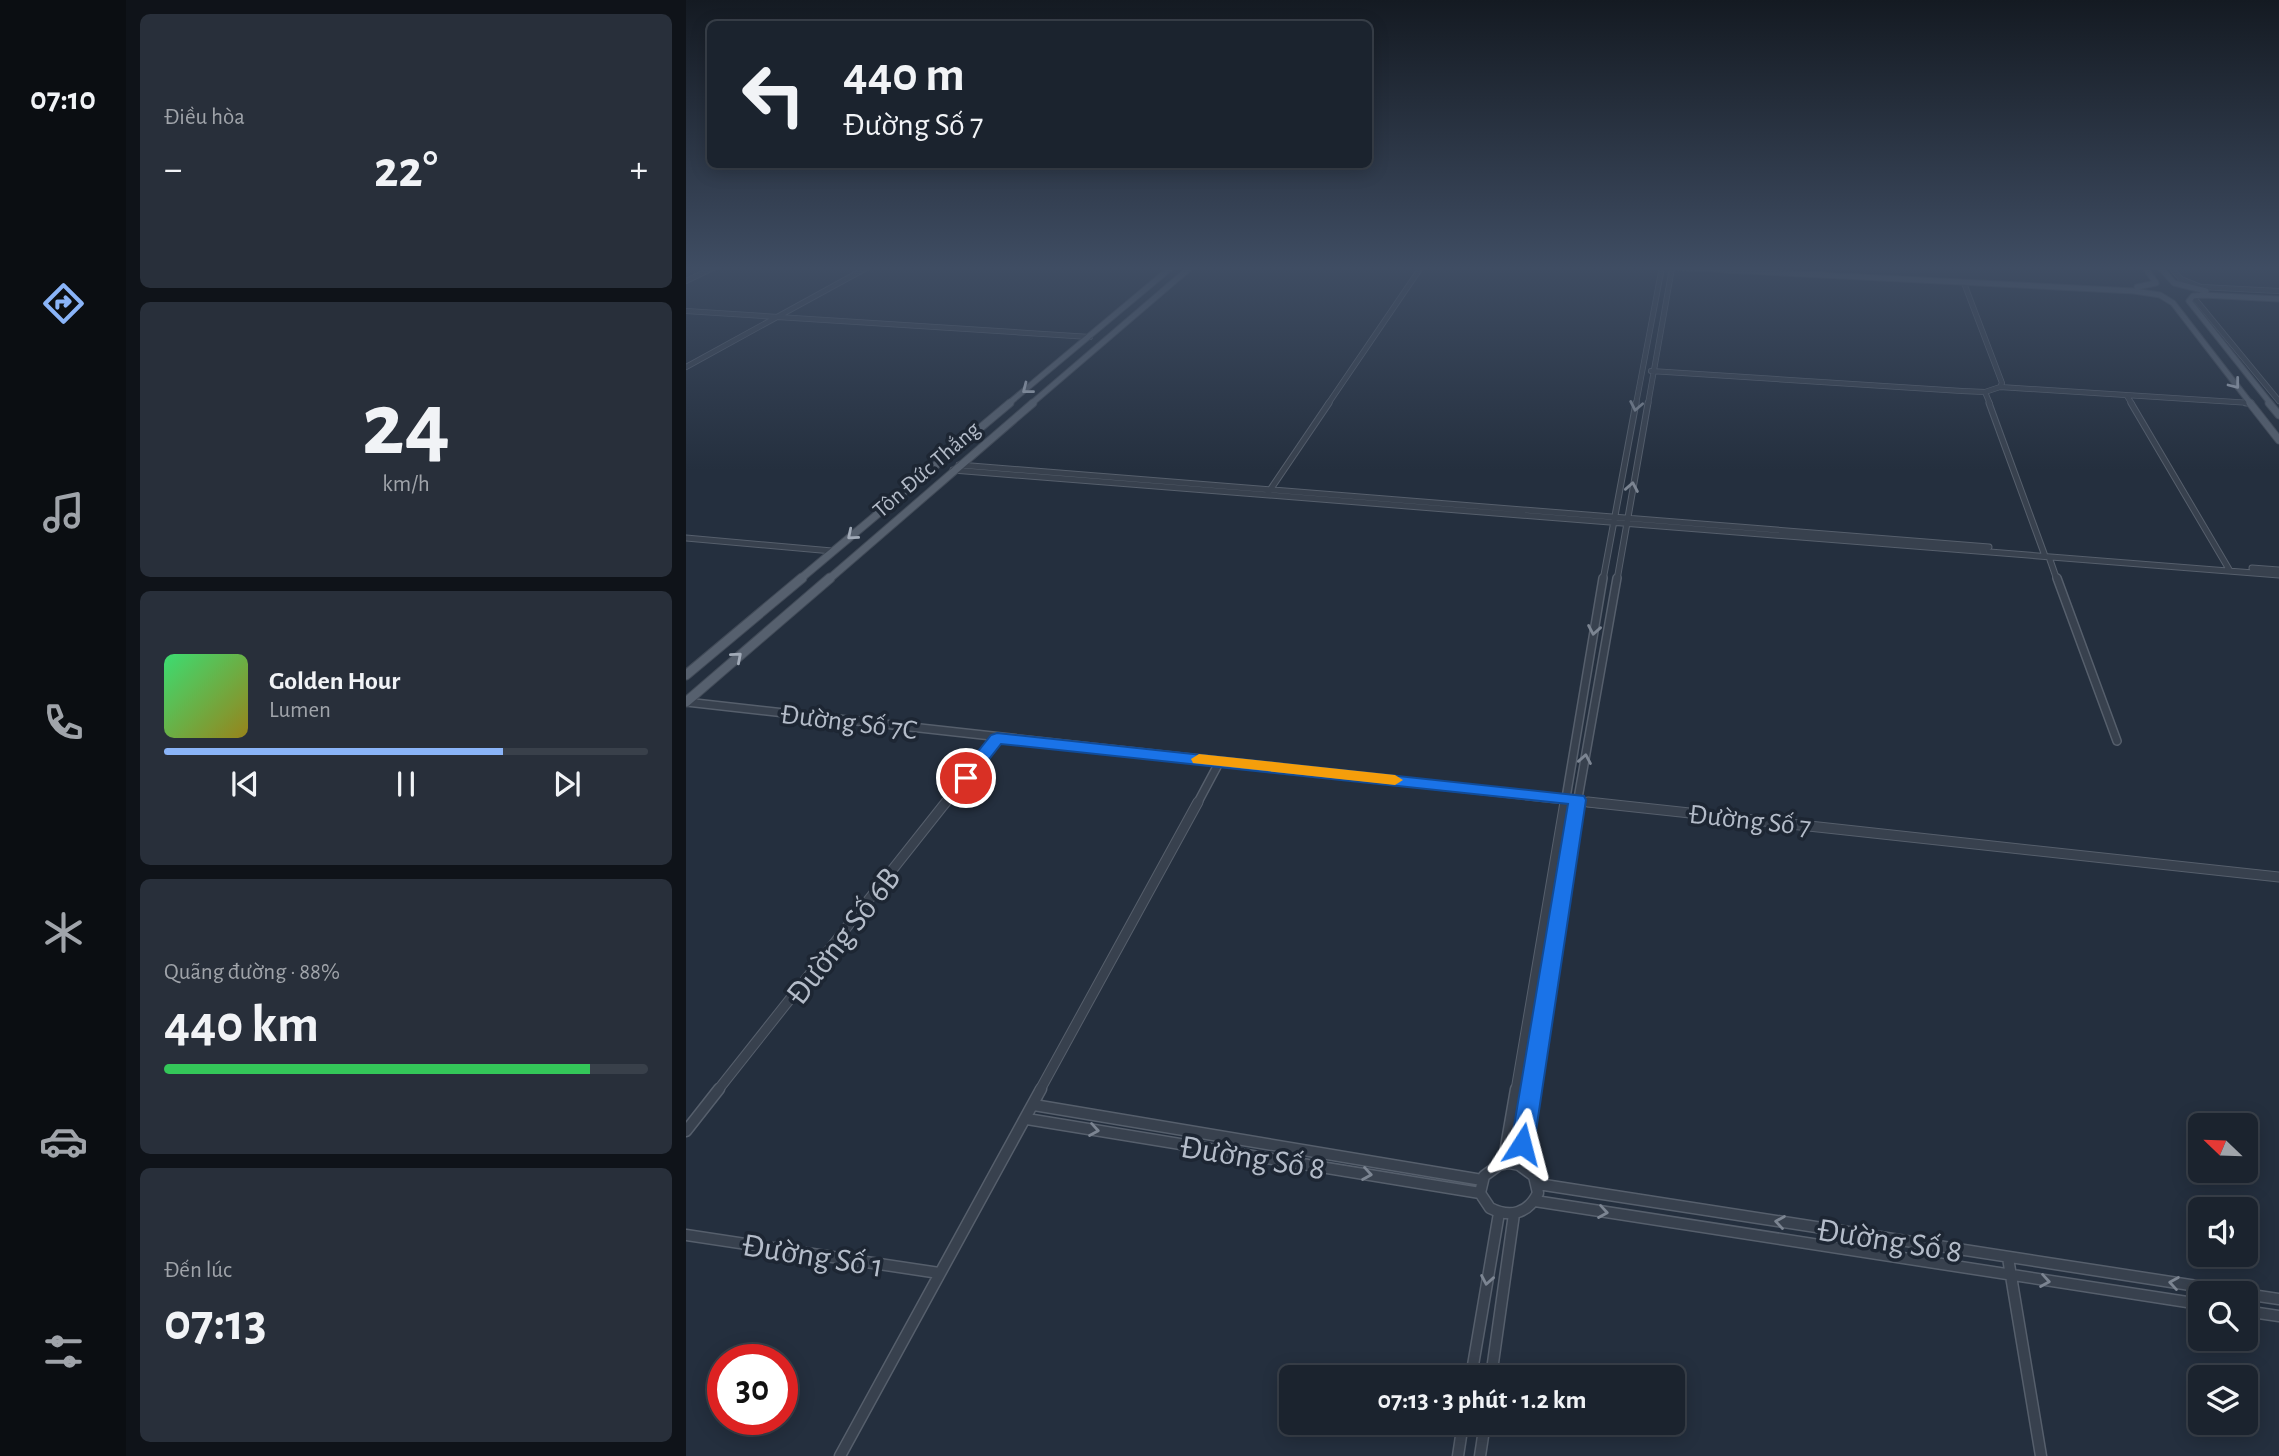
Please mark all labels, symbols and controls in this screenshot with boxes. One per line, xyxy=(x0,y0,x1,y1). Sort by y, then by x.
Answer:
icon: left xyxy=(728,49,819,140)
text: 440 m xyxy=(843,51,965,100)
text: 07:10 xyxy=(30,83,96,115)
text: Điều hòa xyxy=(164,106,245,129)
text: Đường Số 7 xyxy=(843,109,983,141)
text: 22° xyxy=(374,144,438,196)
text: − xyxy=(164,151,182,189)
text: + xyxy=(630,151,648,189)
icon: directions xyxy=(39,279,88,328)
one-way arrow xyxy=(2227,376,2240,388)
text: 24 xyxy=(362,380,450,471)
one-way arrow xyxy=(1022,381,1035,393)
one-way arrow xyxy=(1629,400,1644,412)
street label: Tôn Đức Thắng xyxy=(869,417,985,523)
text: km/h xyxy=(382,473,430,496)
one-way arrow xyxy=(1624,481,1639,493)
icon: music xyxy=(39,488,88,537)
one-way arrow xyxy=(847,526,859,539)
one-way arrow xyxy=(1587,624,1602,636)
one-way arrow xyxy=(729,653,742,665)
text: Golden Hour xyxy=(269,668,400,694)
icon: phone xyxy=(39,698,88,747)
text: Lumen xyxy=(269,699,331,722)
street label: Đường Số 7C xyxy=(779,701,919,745)
pin xyxy=(936,748,996,808)
one-way arrow xyxy=(1577,753,1592,765)
icon: arrive xyxy=(947,759,985,797)
icon: previous xyxy=(226,765,264,803)
icon: pause xyxy=(387,765,425,803)
icon: next xyxy=(548,765,586,803)
street label: Đường Số 7 xyxy=(1687,801,1812,841)
street label: Đường Số 6B xyxy=(780,861,908,1011)
icon: climate xyxy=(39,908,88,957)
text: Quãng đường · 88% xyxy=(164,961,340,984)
text: 440 km xyxy=(164,999,319,1051)
position arrow xyxy=(1485,1107,1559,1181)
north arrow xyxy=(2188,1113,2258,1183)
map controls xyxy=(2188,1113,2258,1435)
icon: car xyxy=(39,1117,88,1166)
one-way arrow xyxy=(1088,1122,1100,1137)
street label: Đường Số 8 xyxy=(1178,1130,1328,1186)
one-way arrow xyxy=(1361,1166,1373,1181)
button: sound xyxy=(2188,1197,2258,1267)
one-way arrow xyxy=(1597,1204,1608,1219)
street label: Đường Số 8 xyxy=(1815,1213,1965,1269)
one-way arrow xyxy=(1774,1215,1786,1230)
street label: Đường Số 1 xyxy=(740,1228,886,1284)
text: Đến lúc xyxy=(164,1259,232,1282)
one-way arrow xyxy=(2039,1273,2051,1288)
one-way arrow xyxy=(1480,1274,1495,1286)
one-way arrow xyxy=(2168,1276,2180,1291)
button: search xyxy=(2188,1281,2258,1351)
text: 07:13 xyxy=(164,1297,267,1349)
icon: filters xyxy=(39,1327,88,1376)
speed limit sign: 30 xyxy=(707,1344,798,1435)
button: layers xyxy=(2188,1365,2258,1435)
text: 07:13 · 3 phút · 1.2 km xyxy=(1377,1387,1587,1413)

